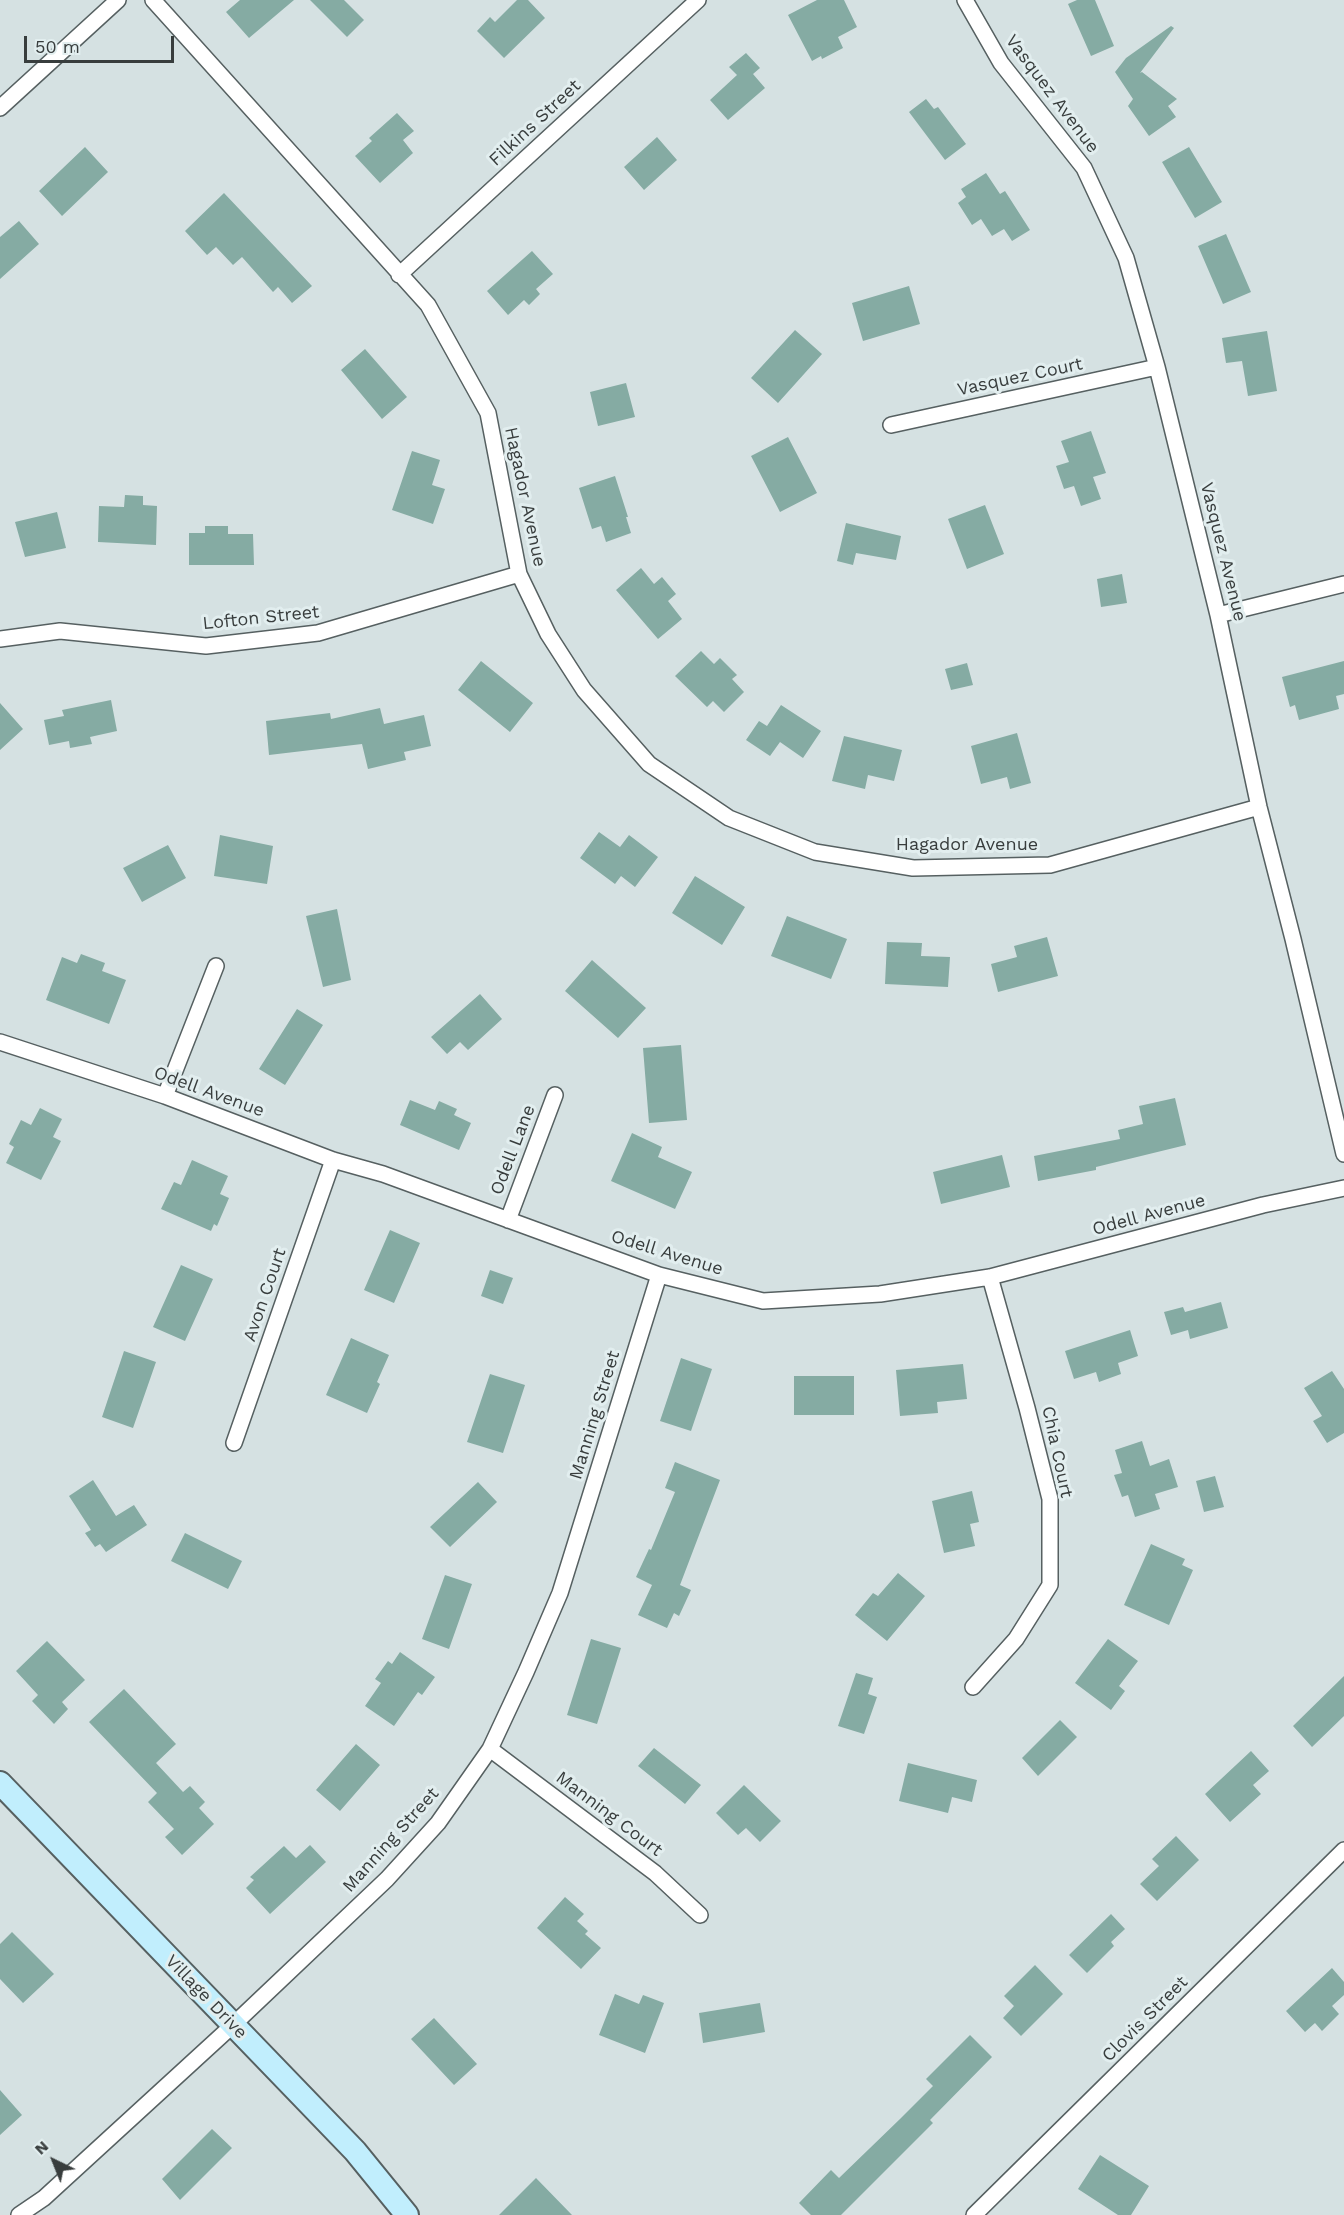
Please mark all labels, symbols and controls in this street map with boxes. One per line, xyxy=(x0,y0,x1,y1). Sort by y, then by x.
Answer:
scale bar xyxy=(27,24,177,62)
street label: Vasquez Avenue xyxy=(1001,31,1103,157)
text: 50 m xyxy=(35,36,80,57)
street label: Filkins Street xyxy=(485,75,585,171)
street label: Vasquez Court xyxy=(955,353,1085,401)
street label: Hagador Avenue xyxy=(500,425,550,569)
street label: Vasquez Avenue xyxy=(1195,480,1251,624)
street label: Lofton Street xyxy=(202,601,320,635)
street label: Hagador Avenue xyxy=(896,834,1038,856)
street label: Odell Avenue xyxy=(151,1062,267,1122)
street label: Odell Lane xyxy=(486,1102,540,1198)
street label: Odell Avenue xyxy=(1090,1190,1208,1240)
street label: Odell Avenue xyxy=(608,1226,726,1280)
street label: Avon Court xyxy=(239,1245,291,1345)
street label: Manning Street xyxy=(565,1348,625,1482)
street label: Chia Court xyxy=(1037,1404,1077,1500)
street label: Manning Court xyxy=(551,1767,667,1861)
street label: Manning Street xyxy=(338,1783,444,1897)
street label: Village Drive xyxy=(161,1950,251,2044)
street label: Clovis Street xyxy=(1098,1972,1192,2066)
north arrow xyxy=(24,2131,84,2191)
text: N xyxy=(31,2136,52,2158)

